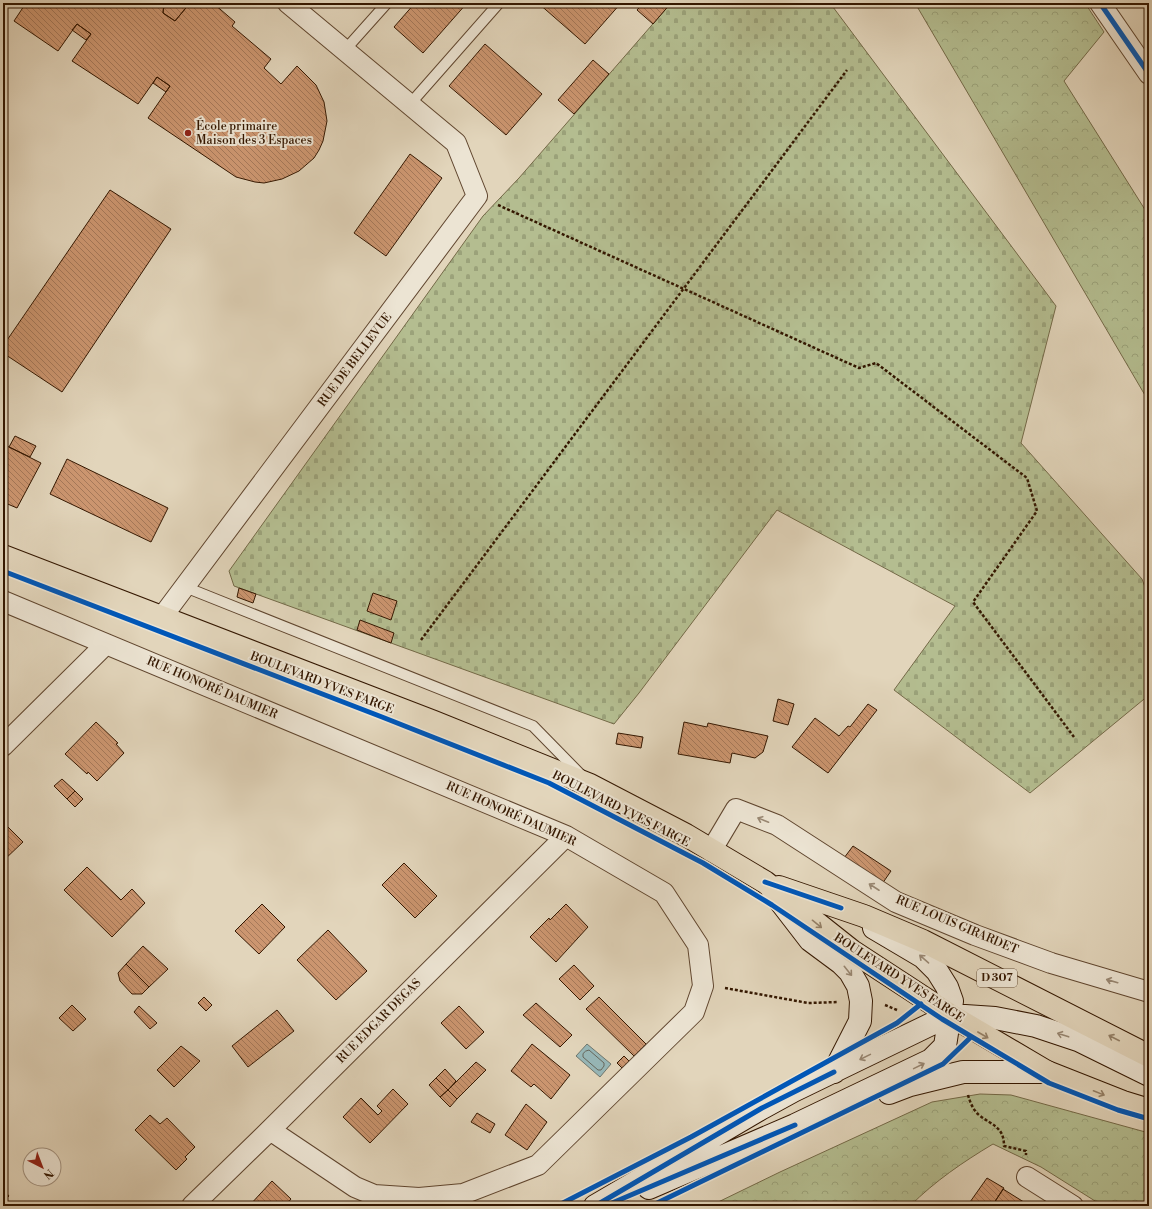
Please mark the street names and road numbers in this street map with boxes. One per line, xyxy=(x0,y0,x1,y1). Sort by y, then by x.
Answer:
street label: RUE DE BELLEVUE xyxy=(315,310,395,410)
street label: BOULEVARD YVES FARGE xyxy=(247,648,396,717)
street label: RUE HONORÉ DAUMIER xyxy=(144,652,281,723)
street label: BOULEVARD YVES FARGE xyxy=(549,767,692,850)
street label: RUE HONORÉ DAUMIER xyxy=(444,777,580,850)
street label: RUE LOUIS GIRARDET xyxy=(894,892,1021,958)
street label: BOULEVARD YVES FARGE xyxy=(830,930,967,1026)
road number: D 307 xyxy=(977,969,1017,987)
street label: RUE EDGAR DEGAS xyxy=(333,975,425,1067)

